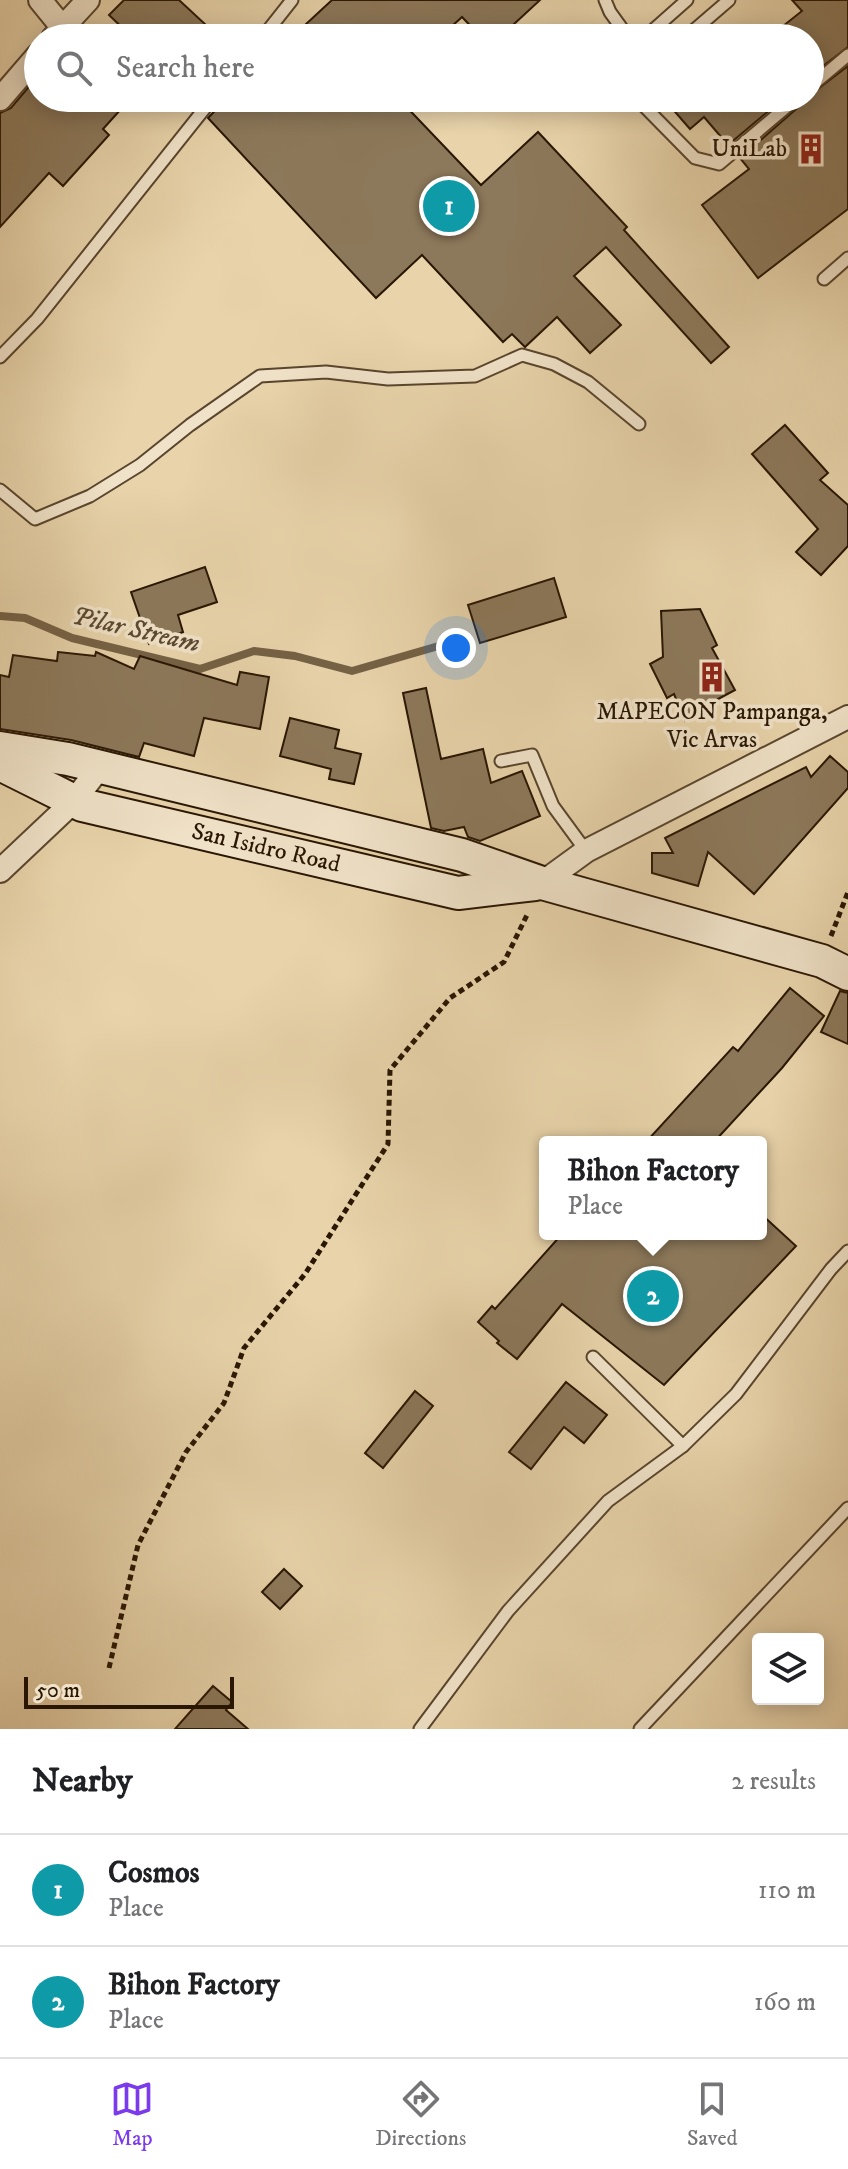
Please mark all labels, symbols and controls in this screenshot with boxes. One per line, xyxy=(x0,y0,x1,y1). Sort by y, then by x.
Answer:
search box xyxy=(24,24,824,112)
icon: search xyxy=(52,46,96,90)
text: Search here xyxy=(116,50,255,87)
building icon: UniLab xyxy=(794,132,828,166)
place label: UniLab xyxy=(712,134,787,164)
pin: 1 xyxy=(423,176,475,236)
water label: Pilar Stream xyxy=(69,599,203,661)
your location xyxy=(436,628,476,668)
building icon: MAPECON Pampanga, Vic Arvas xyxy=(695,660,729,694)
place label: MAPECON Pampanga, Vic Arvas xyxy=(596,697,828,755)
street label: San Isidro Road xyxy=(189,816,343,880)
popup xyxy=(539,1136,767,1240)
text: Bihon Factory xyxy=(567,1153,739,1190)
text: Place xyxy=(567,1190,623,1223)
pin: 2 xyxy=(627,1266,679,1326)
map controls xyxy=(752,1633,824,1705)
button: layers xyxy=(752,1633,824,1705)
scale bar xyxy=(24,1673,234,1709)
text: 50 m xyxy=(36,1677,80,1704)
text: Nearby xyxy=(32,1760,133,1802)
text: 2 results xyxy=(731,1765,816,1798)
text: Cosmos xyxy=(108,1855,200,1892)
text: 1 xyxy=(53,1874,63,1907)
text: 110 m xyxy=(758,1874,816,1907)
text: Place xyxy=(108,1892,164,1925)
text: Bihon Factory xyxy=(108,1967,280,2004)
text: 2 xyxy=(52,1986,64,2019)
text: 160 m xyxy=(754,1986,816,2019)
text: Place xyxy=(108,2004,164,2037)
tab: Map xyxy=(110,2077,154,2152)
tab: Directions xyxy=(375,2077,466,2152)
tab: Saved xyxy=(687,2077,738,2152)

